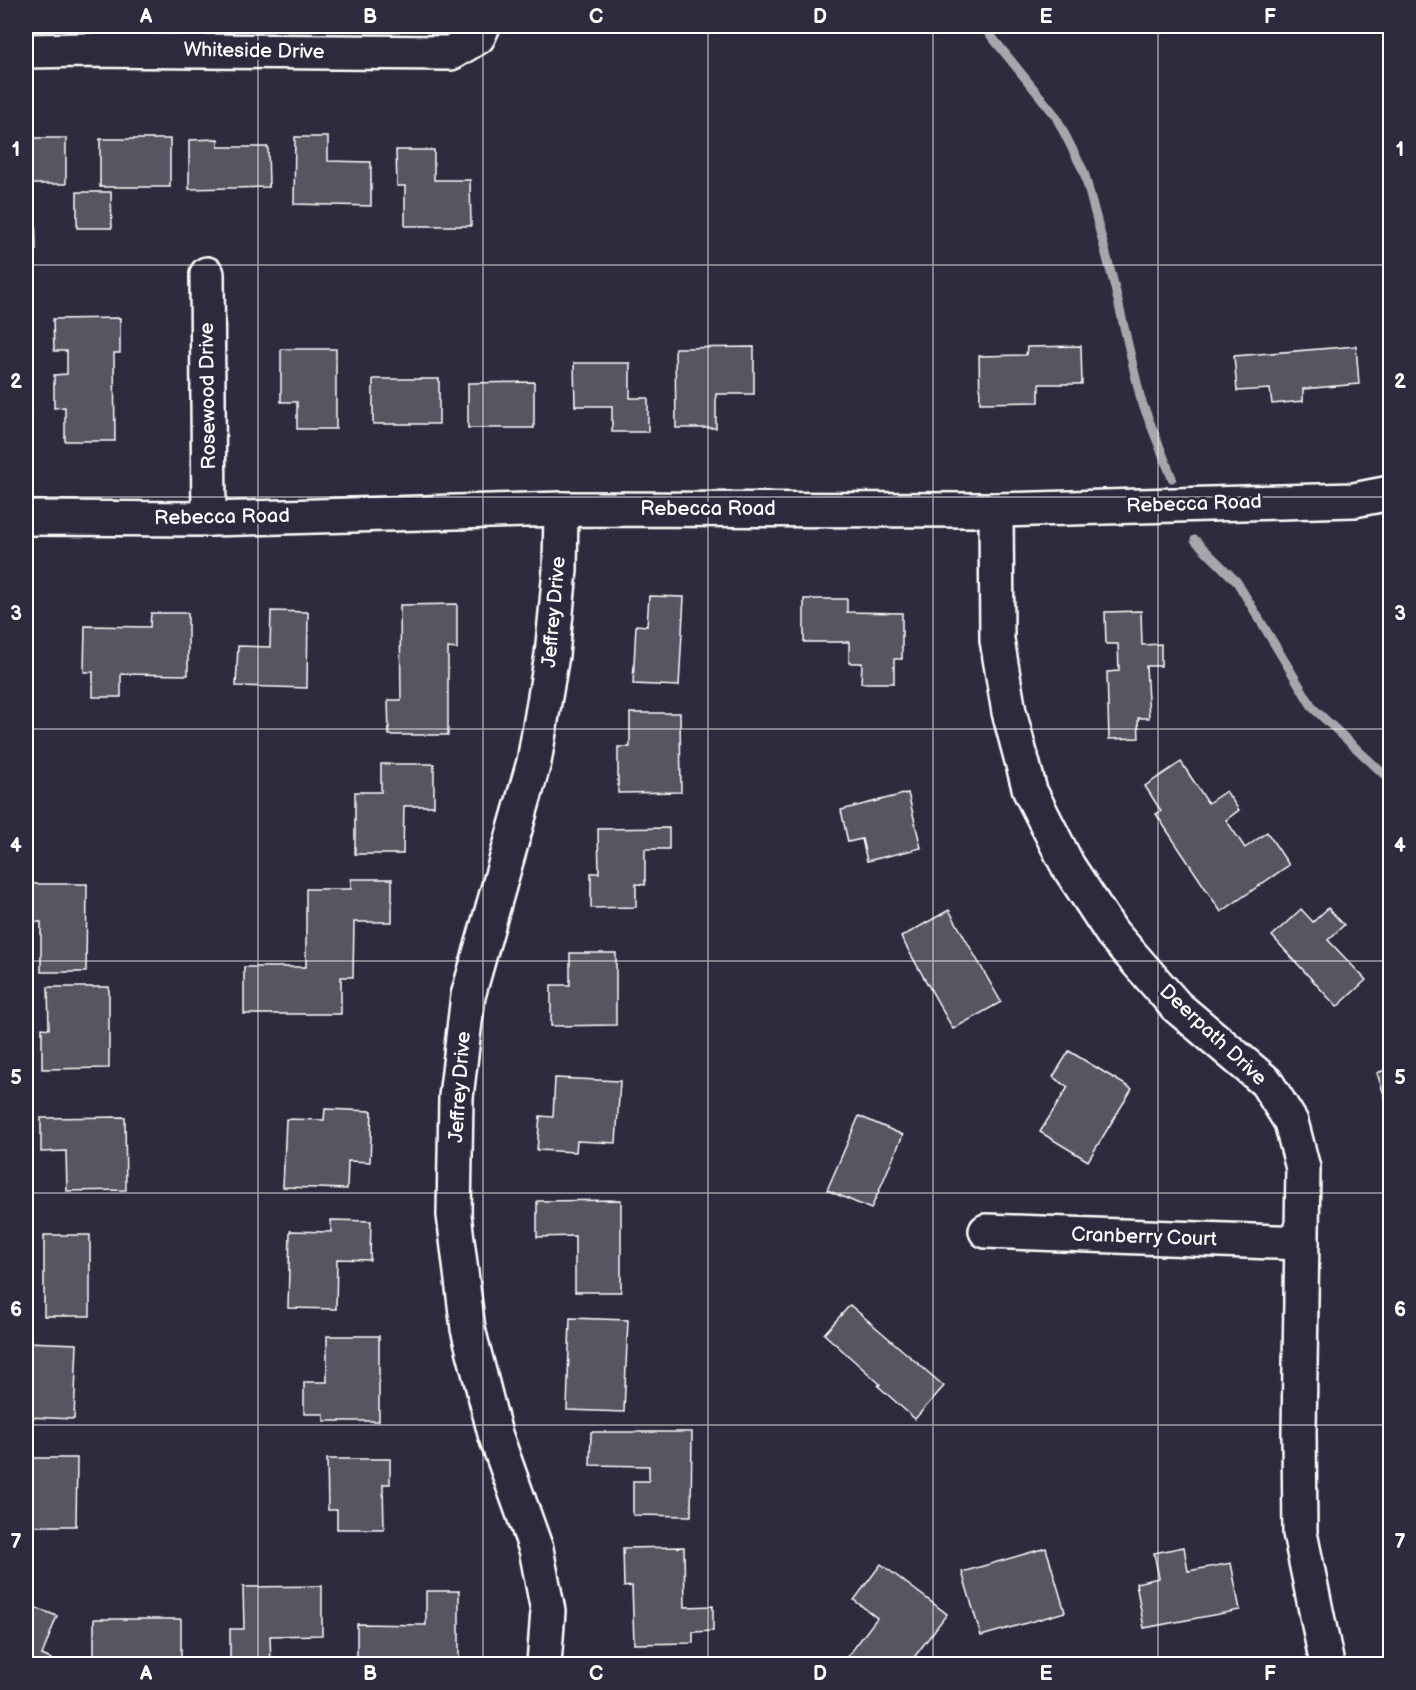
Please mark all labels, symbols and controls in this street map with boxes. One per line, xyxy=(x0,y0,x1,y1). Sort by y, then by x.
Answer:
text: A xyxy=(139,5,153,29)
text: B xyxy=(363,5,377,29)
text: C xyxy=(589,5,603,29)
text: D xyxy=(813,5,827,29)
text: E xyxy=(1040,5,1053,29)
text: F xyxy=(1264,5,1276,29)
street label: Whiteside Drive xyxy=(183,38,325,64)
text: 1 xyxy=(12,138,20,162)
text: 1 xyxy=(1396,138,1404,162)
street label: Rosewood Drive xyxy=(195,322,221,470)
text: 2 xyxy=(10,370,22,394)
text: 2 xyxy=(1394,370,1406,394)
street label: Rebecca Road xyxy=(1126,490,1262,518)
street label: Rebecca Road xyxy=(640,497,776,521)
street label: Rebecca Road xyxy=(154,504,290,530)
street label: Jeffrey Drive xyxy=(537,555,571,669)
text: 3 xyxy=(10,602,22,626)
text: 3 xyxy=(1394,602,1406,626)
text: 4 xyxy=(10,834,22,858)
text: 4 xyxy=(1394,834,1406,858)
street label: Deerpath Drive xyxy=(1154,979,1272,1091)
street label: Jeffrey Drive xyxy=(444,1030,476,1143)
text: 5 xyxy=(10,1066,22,1090)
text: 5 xyxy=(1394,1066,1406,1090)
street label: Cranberry Court xyxy=(1071,1222,1217,1252)
text: 6 xyxy=(10,1298,22,1322)
text: 6 xyxy=(1394,1298,1406,1322)
text: 7 xyxy=(10,1530,22,1554)
text: 7 xyxy=(1394,1530,1406,1554)
text: A xyxy=(139,1662,153,1686)
text: B xyxy=(363,1662,377,1686)
text: C xyxy=(589,1662,603,1686)
text: D xyxy=(813,1662,827,1686)
text: E xyxy=(1040,1662,1053,1686)
text: F xyxy=(1264,1662,1276,1686)

